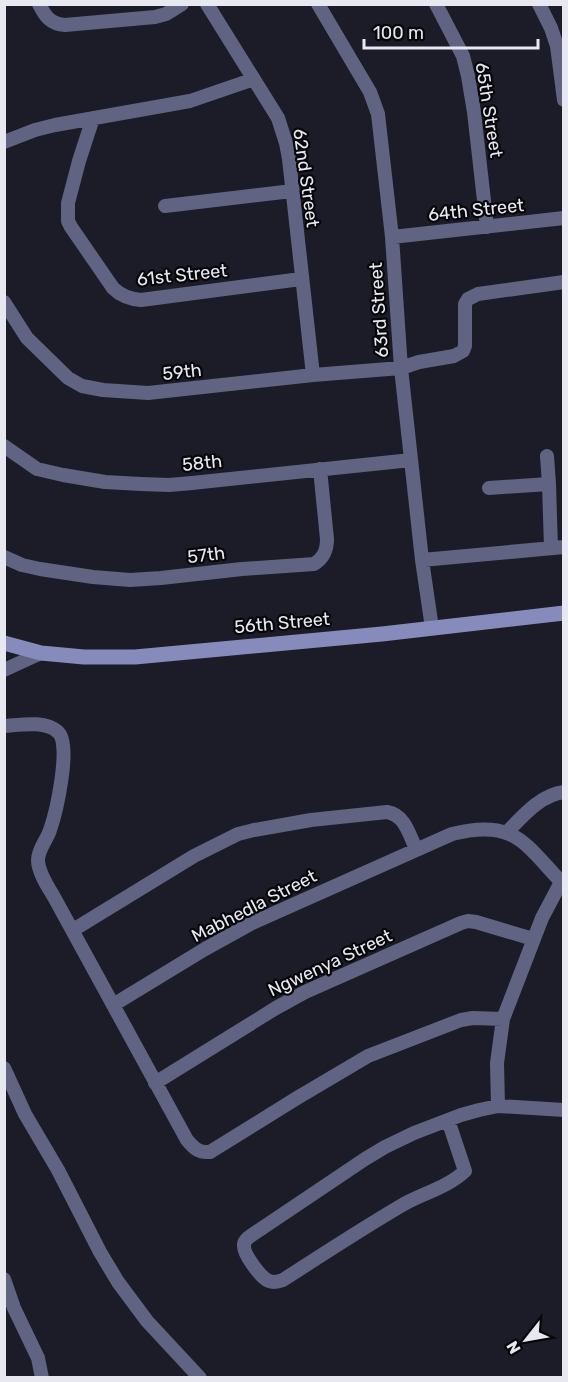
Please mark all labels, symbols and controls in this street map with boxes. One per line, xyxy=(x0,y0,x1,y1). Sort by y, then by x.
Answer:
scale bar xyxy=(364,12,538,50)
text: 100 m xyxy=(373,22,424,44)
street label: 65th Street xyxy=(471,61,507,159)
street label: 62nd Street xyxy=(288,127,324,229)
street label: 64th Street xyxy=(427,194,525,226)
street label: 61st Street xyxy=(136,259,228,291)
street label: 63rd Street xyxy=(365,262,393,358)
street label: 59th xyxy=(161,359,203,385)
street label: 58th xyxy=(181,450,223,476)
street label: 57th xyxy=(186,542,226,568)
street label: 56th Street xyxy=(233,608,331,638)
street label: Mabhedla Street xyxy=(188,865,320,947)
street label: Ngwenya Street xyxy=(265,925,395,1001)
north arrow xyxy=(496,1310,556,1370)
text: N xyxy=(502,1338,525,1357)

